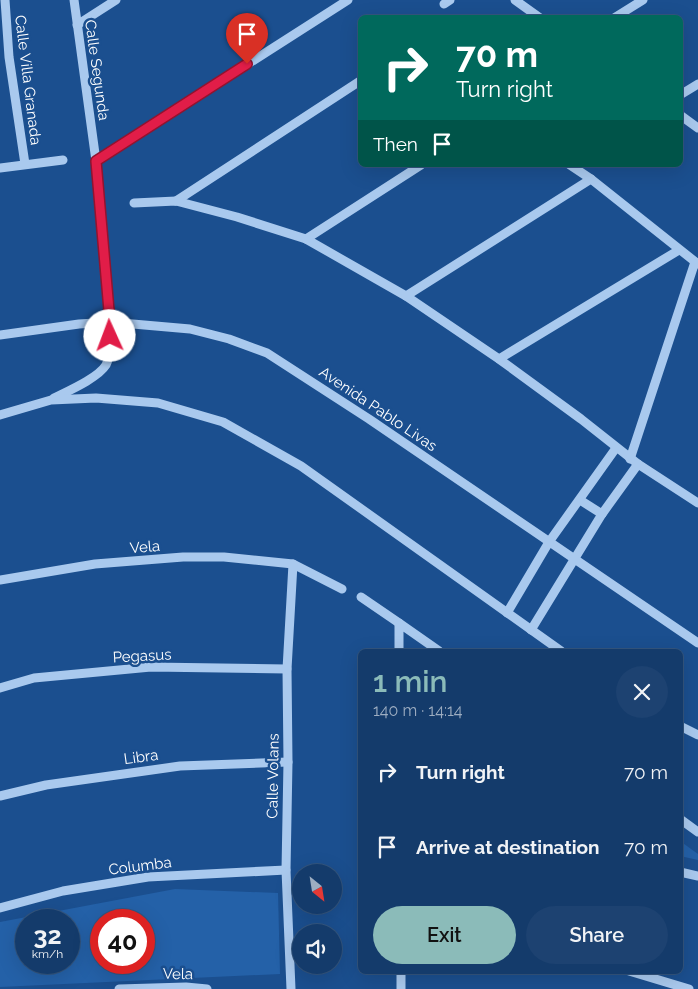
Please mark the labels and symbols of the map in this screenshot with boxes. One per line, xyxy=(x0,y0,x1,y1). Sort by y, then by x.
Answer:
pin xyxy=(226,13,268,64)
street label: Calle Villa Granada xyxy=(11,14,45,146)
street label: Calle Segunda xyxy=(81,18,113,122)
position arrow xyxy=(83,309,135,361)
street label: Avenida Pablo Livas xyxy=(316,363,440,455)
street label: Vela xyxy=(129,537,161,557)
street label: Pegasus xyxy=(112,645,172,667)
street label: Calle Volans xyxy=(263,733,283,819)
street label: Libra xyxy=(123,746,159,768)
street label: Columba xyxy=(107,853,173,879)
north arrow xyxy=(292,864,342,914)
speed limit sign: 40 xyxy=(90,909,155,974)
street label: Vela xyxy=(163,965,193,983)

